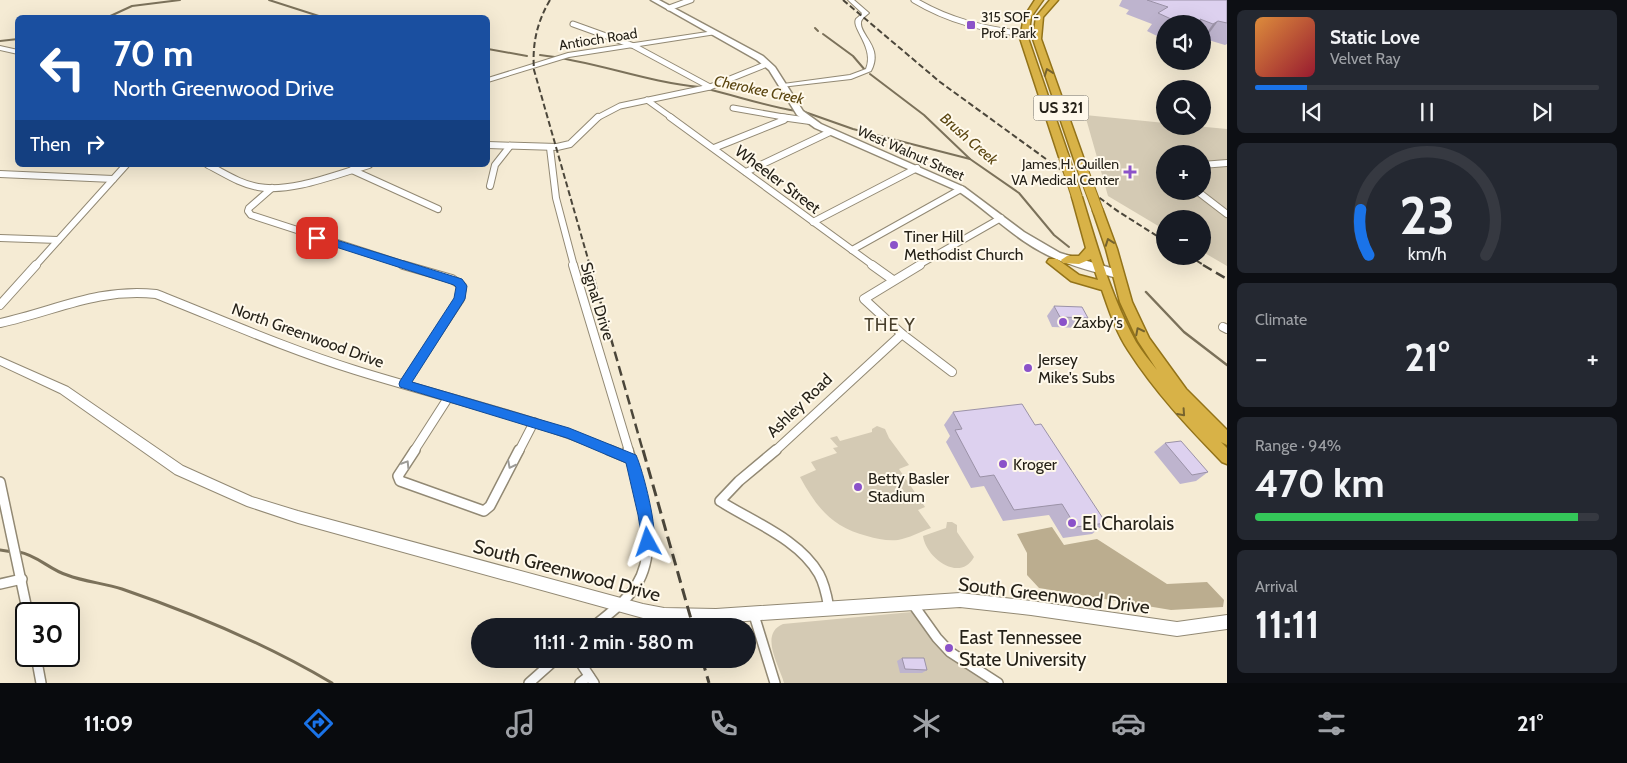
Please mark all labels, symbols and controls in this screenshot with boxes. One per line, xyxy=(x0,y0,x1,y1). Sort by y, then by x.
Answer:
place label: 315 SOF - Prof. Park xyxy=(981,8,1039,42)
map controls xyxy=(1156,15,1211,265)
button: sound xyxy=(1156,15,1211,70)
marker: 315 SOF - Prof. Park xyxy=(965,19,977,31)
street label: Antioch Road xyxy=(557,24,639,54)
text: Static Love xyxy=(1330,26,1420,49)
text: 70 m xyxy=(113,32,194,75)
icon: left xyxy=(30,35,95,100)
text: Velvet Ray xyxy=(1330,49,1401,68)
one-way arrow xyxy=(1044,68,1054,77)
water label: Cherokee Creek xyxy=(713,72,806,108)
text: North Greenwood Drive xyxy=(113,75,334,102)
button: search xyxy=(1156,80,1211,135)
road number: US 321 xyxy=(1034,96,1088,120)
icon: previous xyxy=(1298,98,1326,126)
icon: pause xyxy=(1413,98,1441,126)
icon: next xyxy=(1528,98,1556,126)
water label: Brush Creek xyxy=(937,109,1002,169)
street label: West Walnut Street xyxy=(855,121,968,185)
icon: right xyxy=(81,130,109,158)
text: Then xyxy=(30,133,71,156)
street label: Wheeler Street xyxy=(731,141,825,218)
button: + xyxy=(1156,145,1211,200)
place label: James H. Quillen VA Medical Center xyxy=(1011,155,1120,189)
marker: James H. Quillen VA Medical Center xyxy=(1123,165,1137,179)
text: 23 xyxy=(1399,184,1455,247)
button: − xyxy=(1156,210,1211,265)
pin xyxy=(296,217,338,259)
icon: arrive xyxy=(303,224,331,252)
place label: Tiner Hill Methodist Church xyxy=(904,227,1023,264)
one-way arrow xyxy=(1105,238,1115,247)
marker: Tiner Hill Methodist Church xyxy=(888,239,900,251)
text: km/h xyxy=(1407,243,1447,264)
street label: Signal Drive xyxy=(577,260,618,342)
street label: North Greenwood Drive xyxy=(229,299,387,372)
text: Climate xyxy=(1255,310,1307,329)
place label: Zaxby's xyxy=(1073,313,1123,332)
district label: THE Y xyxy=(864,314,916,336)
marker: Zaxby's xyxy=(1057,316,1069,328)
one-way arrow xyxy=(1135,327,1145,336)
text: 21° xyxy=(1404,334,1450,381)
text: − xyxy=(1255,341,1267,375)
text: + xyxy=(1587,341,1599,375)
place label: Jersey Mike's Subs xyxy=(1037,350,1115,387)
marker: Jersey Mike's Subs xyxy=(1022,362,1034,374)
street label: Ashley Road xyxy=(763,370,836,441)
one-way arrow xyxy=(1176,407,1185,416)
text: Range · 94% xyxy=(1255,436,1341,455)
place label: Kroger xyxy=(1013,455,1058,474)
marker: Kroger xyxy=(997,458,1009,470)
one-way arrow xyxy=(400,460,410,469)
one-way arrow xyxy=(507,460,517,469)
text: 470 km xyxy=(1255,460,1384,507)
place label: Betty Basler Stadium xyxy=(868,469,950,506)
marker: Betty Basler Stadium xyxy=(852,481,864,493)
place label: El Charolais xyxy=(1082,512,1174,535)
position arrow xyxy=(621,515,673,567)
marker: El Charolais xyxy=(1066,517,1078,529)
street label: South Greenwood Drive xyxy=(471,534,663,607)
street label: South Greenwood Drive xyxy=(957,572,1151,619)
text: Arrival xyxy=(1255,577,1298,596)
text: 11:11 xyxy=(1255,601,1320,648)
speed limit sign: 30 xyxy=(15,602,80,667)
place label: East Tennessee State University xyxy=(959,626,1087,671)
text: 11:11 · 2 min · 580 m xyxy=(534,631,693,654)
marker: East Tennessee State University xyxy=(943,642,955,654)
icon: directions xyxy=(301,706,336,741)
icon: music xyxy=(503,706,538,741)
icon: phone xyxy=(706,706,741,741)
icon: climate xyxy=(909,706,944,741)
icon: car xyxy=(1111,706,1146,741)
icon: filters xyxy=(1314,706,1349,741)
text: 11:09 xyxy=(84,710,133,737)
text: 21° xyxy=(1517,710,1543,737)

